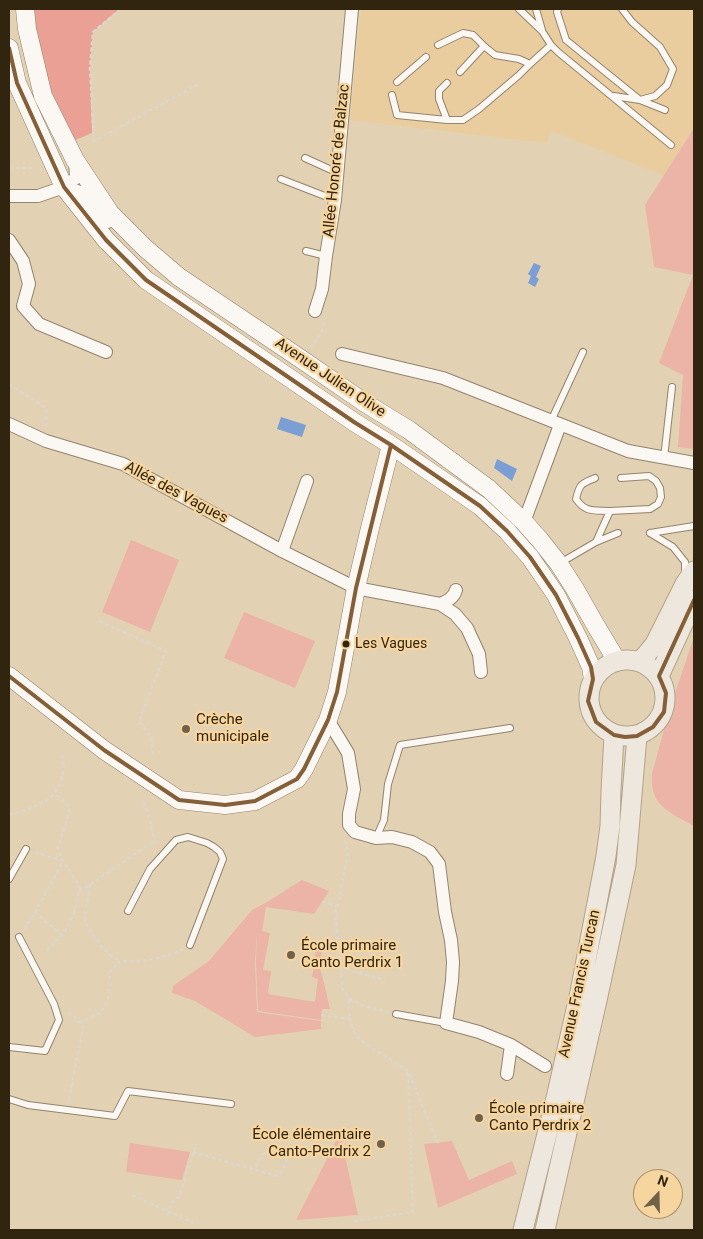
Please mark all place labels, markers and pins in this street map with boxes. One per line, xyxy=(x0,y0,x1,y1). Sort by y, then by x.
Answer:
place label: Les Vagues xyxy=(355,636,427,652)
marker: Les Vagues xyxy=(341,639,351,649)
place label: Crèche municipale xyxy=(196,711,269,746)
marker: Crèche municipale xyxy=(180,723,192,735)
place label: École primaire Canto Perdrix 1 xyxy=(301,937,403,972)
marker: École primaire Canto Perdrix 1 xyxy=(285,949,297,961)
place label: École primaire Canto Perdrix 2 xyxy=(489,1100,591,1135)
marker: École primaire Canto Perdrix 2 xyxy=(473,1112,485,1124)
place label: École élémentaire Canto-Perdrix 2 xyxy=(252,1126,371,1161)
marker: École élémentaire Canto-Perdrix 2 xyxy=(375,1138,387,1150)

